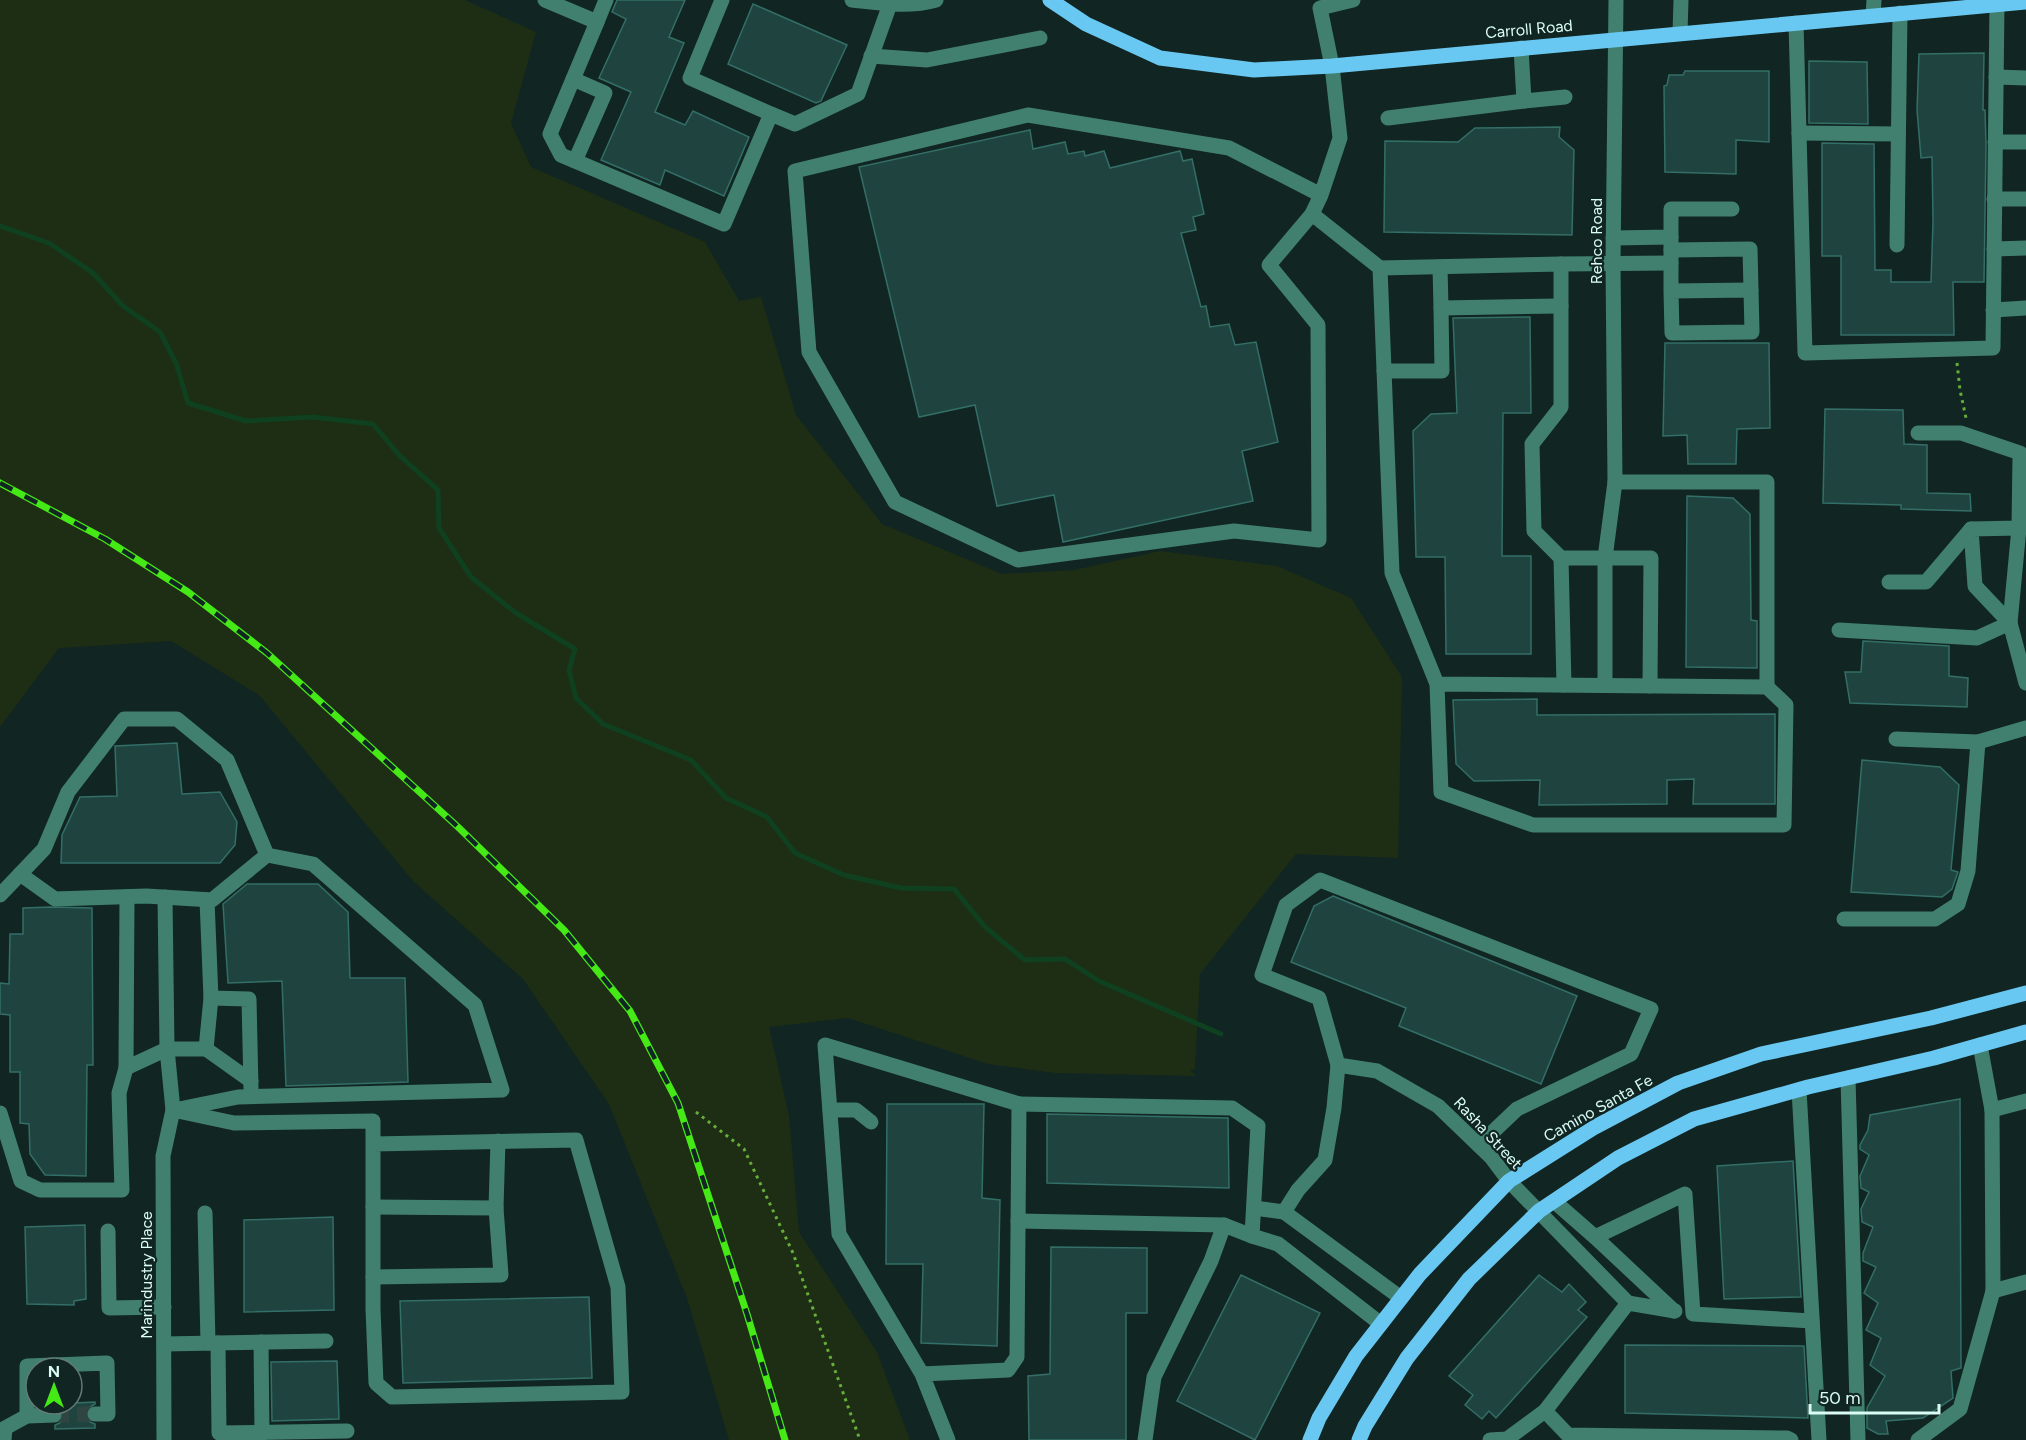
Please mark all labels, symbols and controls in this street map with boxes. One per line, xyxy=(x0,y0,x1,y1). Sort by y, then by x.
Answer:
street label: Carroll Road xyxy=(1485,16,1573,42)
street label: Rehco Road xyxy=(1587,198,1606,284)
street label: Camino Santa Fe xyxy=(1540,1070,1656,1146)
street label: Rasha Street xyxy=(1450,1093,1526,1173)
street label: Marindustry Place xyxy=(137,1211,156,1339)
north arrow xyxy=(24,1356,84,1416)
text: N xyxy=(48,1362,60,1381)
scale bar xyxy=(1810,1377,1939,1415)
text: 50 m xyxy=(1819,1387,1861,1409)

